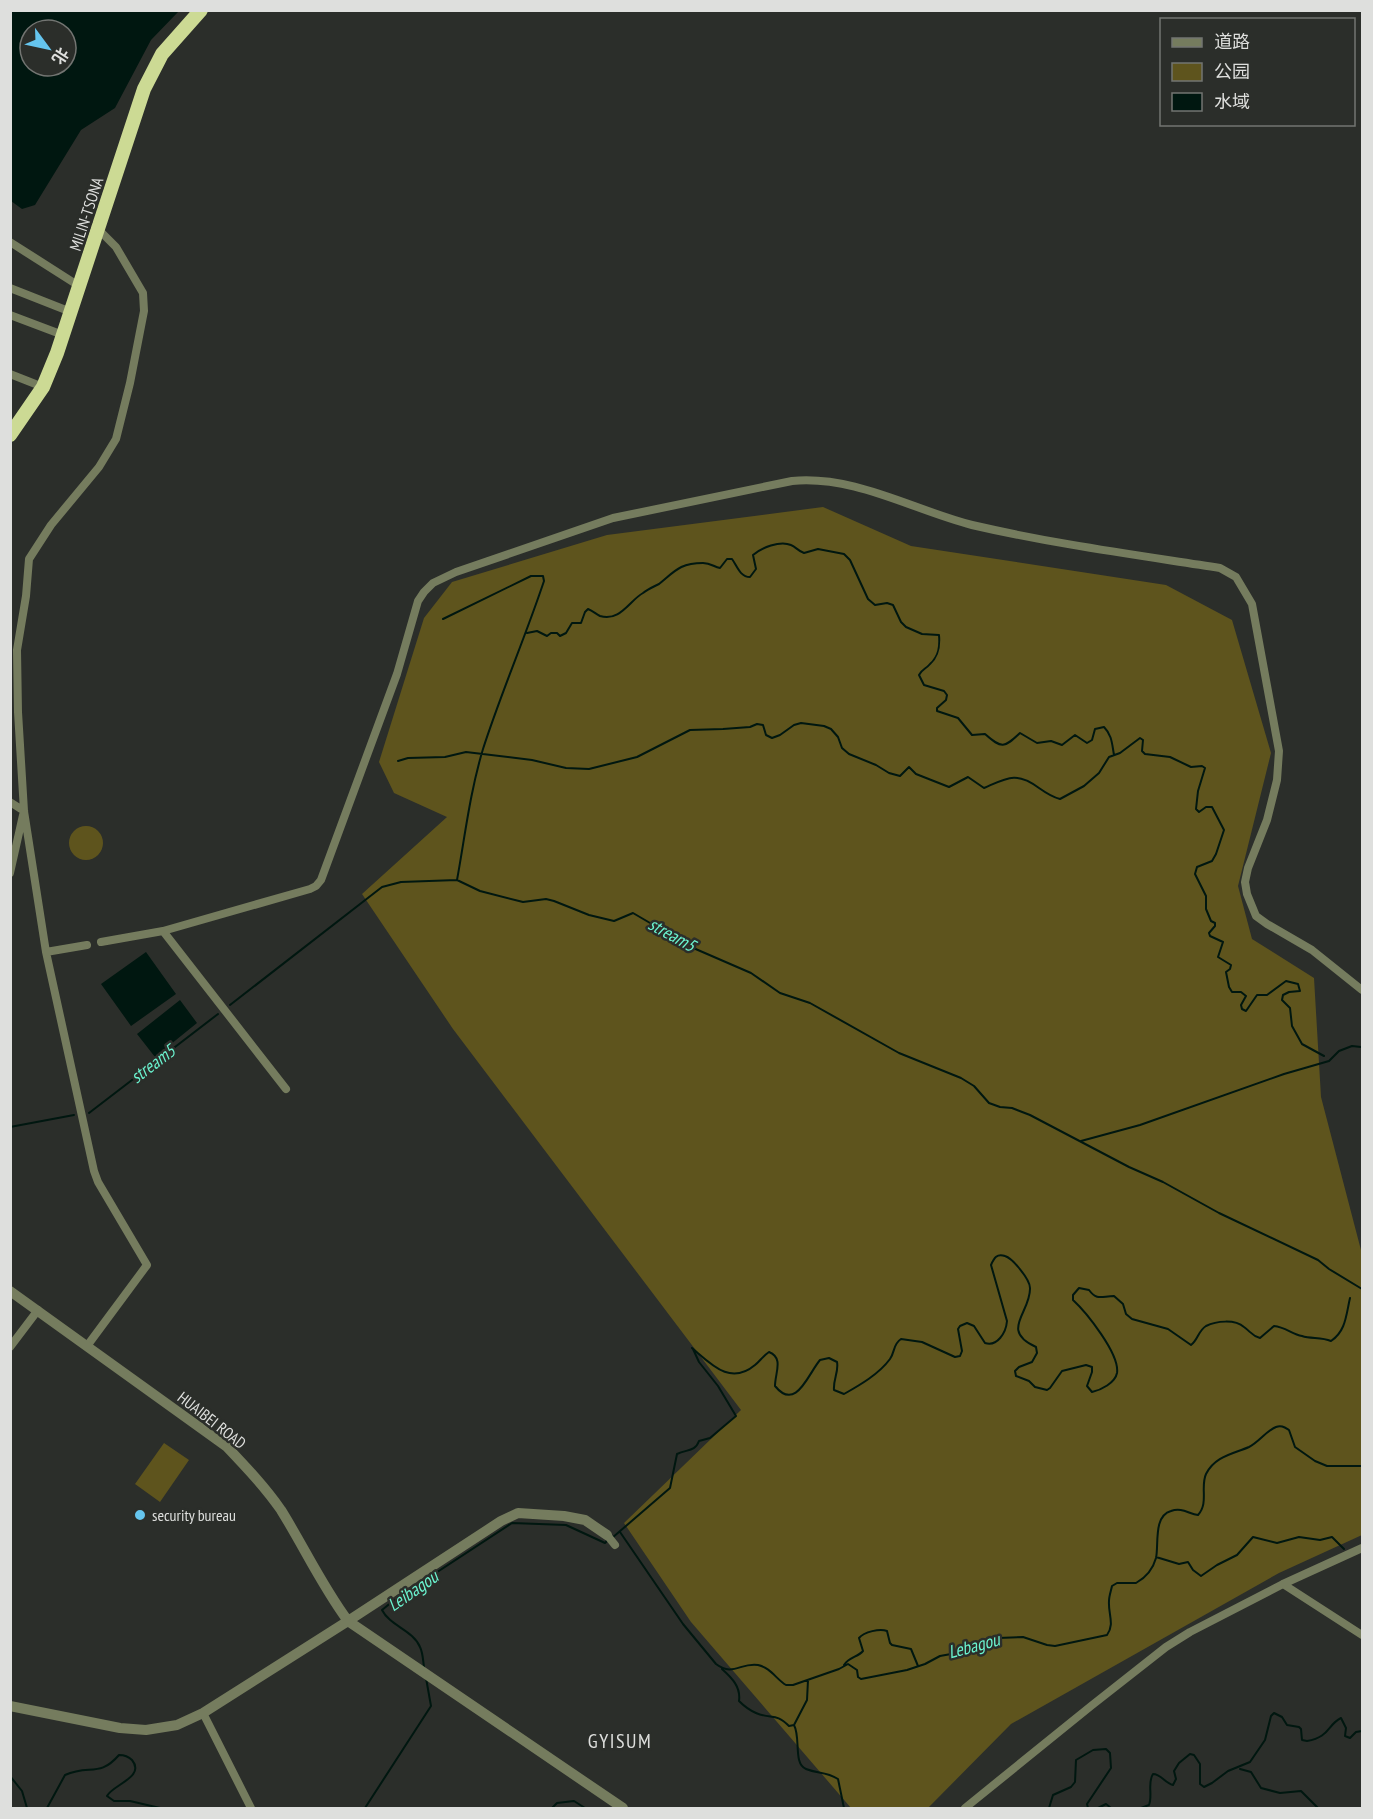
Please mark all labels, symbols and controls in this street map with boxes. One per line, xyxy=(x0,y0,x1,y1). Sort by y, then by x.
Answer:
north arrow xyxy=(18,18,78,78)
legend xyxy=(1160,18,1355,126)
text: 道路 xyxy=(1214,30,1250,53)
text: 北 xyxy=(48,44,73,68)
text: 公园 xyxy=(1214,60,1250,83)
text: 水域 xyxy=(1214,90,1250,113)
street label: MILIN-TSONA xyxy=(65,174,107,253)
water label: stream5 xyxy=(645,912,702,958)
water label: stream5 xyxy=(126,1038,181,1088)
street label: HUAIBEI ROAD xyxy=(174,1387,250,1453)
place label: security bureau xyxy=(152,1505,236,1525)
marker: security bureau xyxy=(133,1508,147,1522)
water label: Leibagou xyxy=(383,1564,443,1616)
water label: Lebagou xyxy=(946,1627,1003,1663)
district label: GYISUM xyxy=(588,1728,652,1754)

